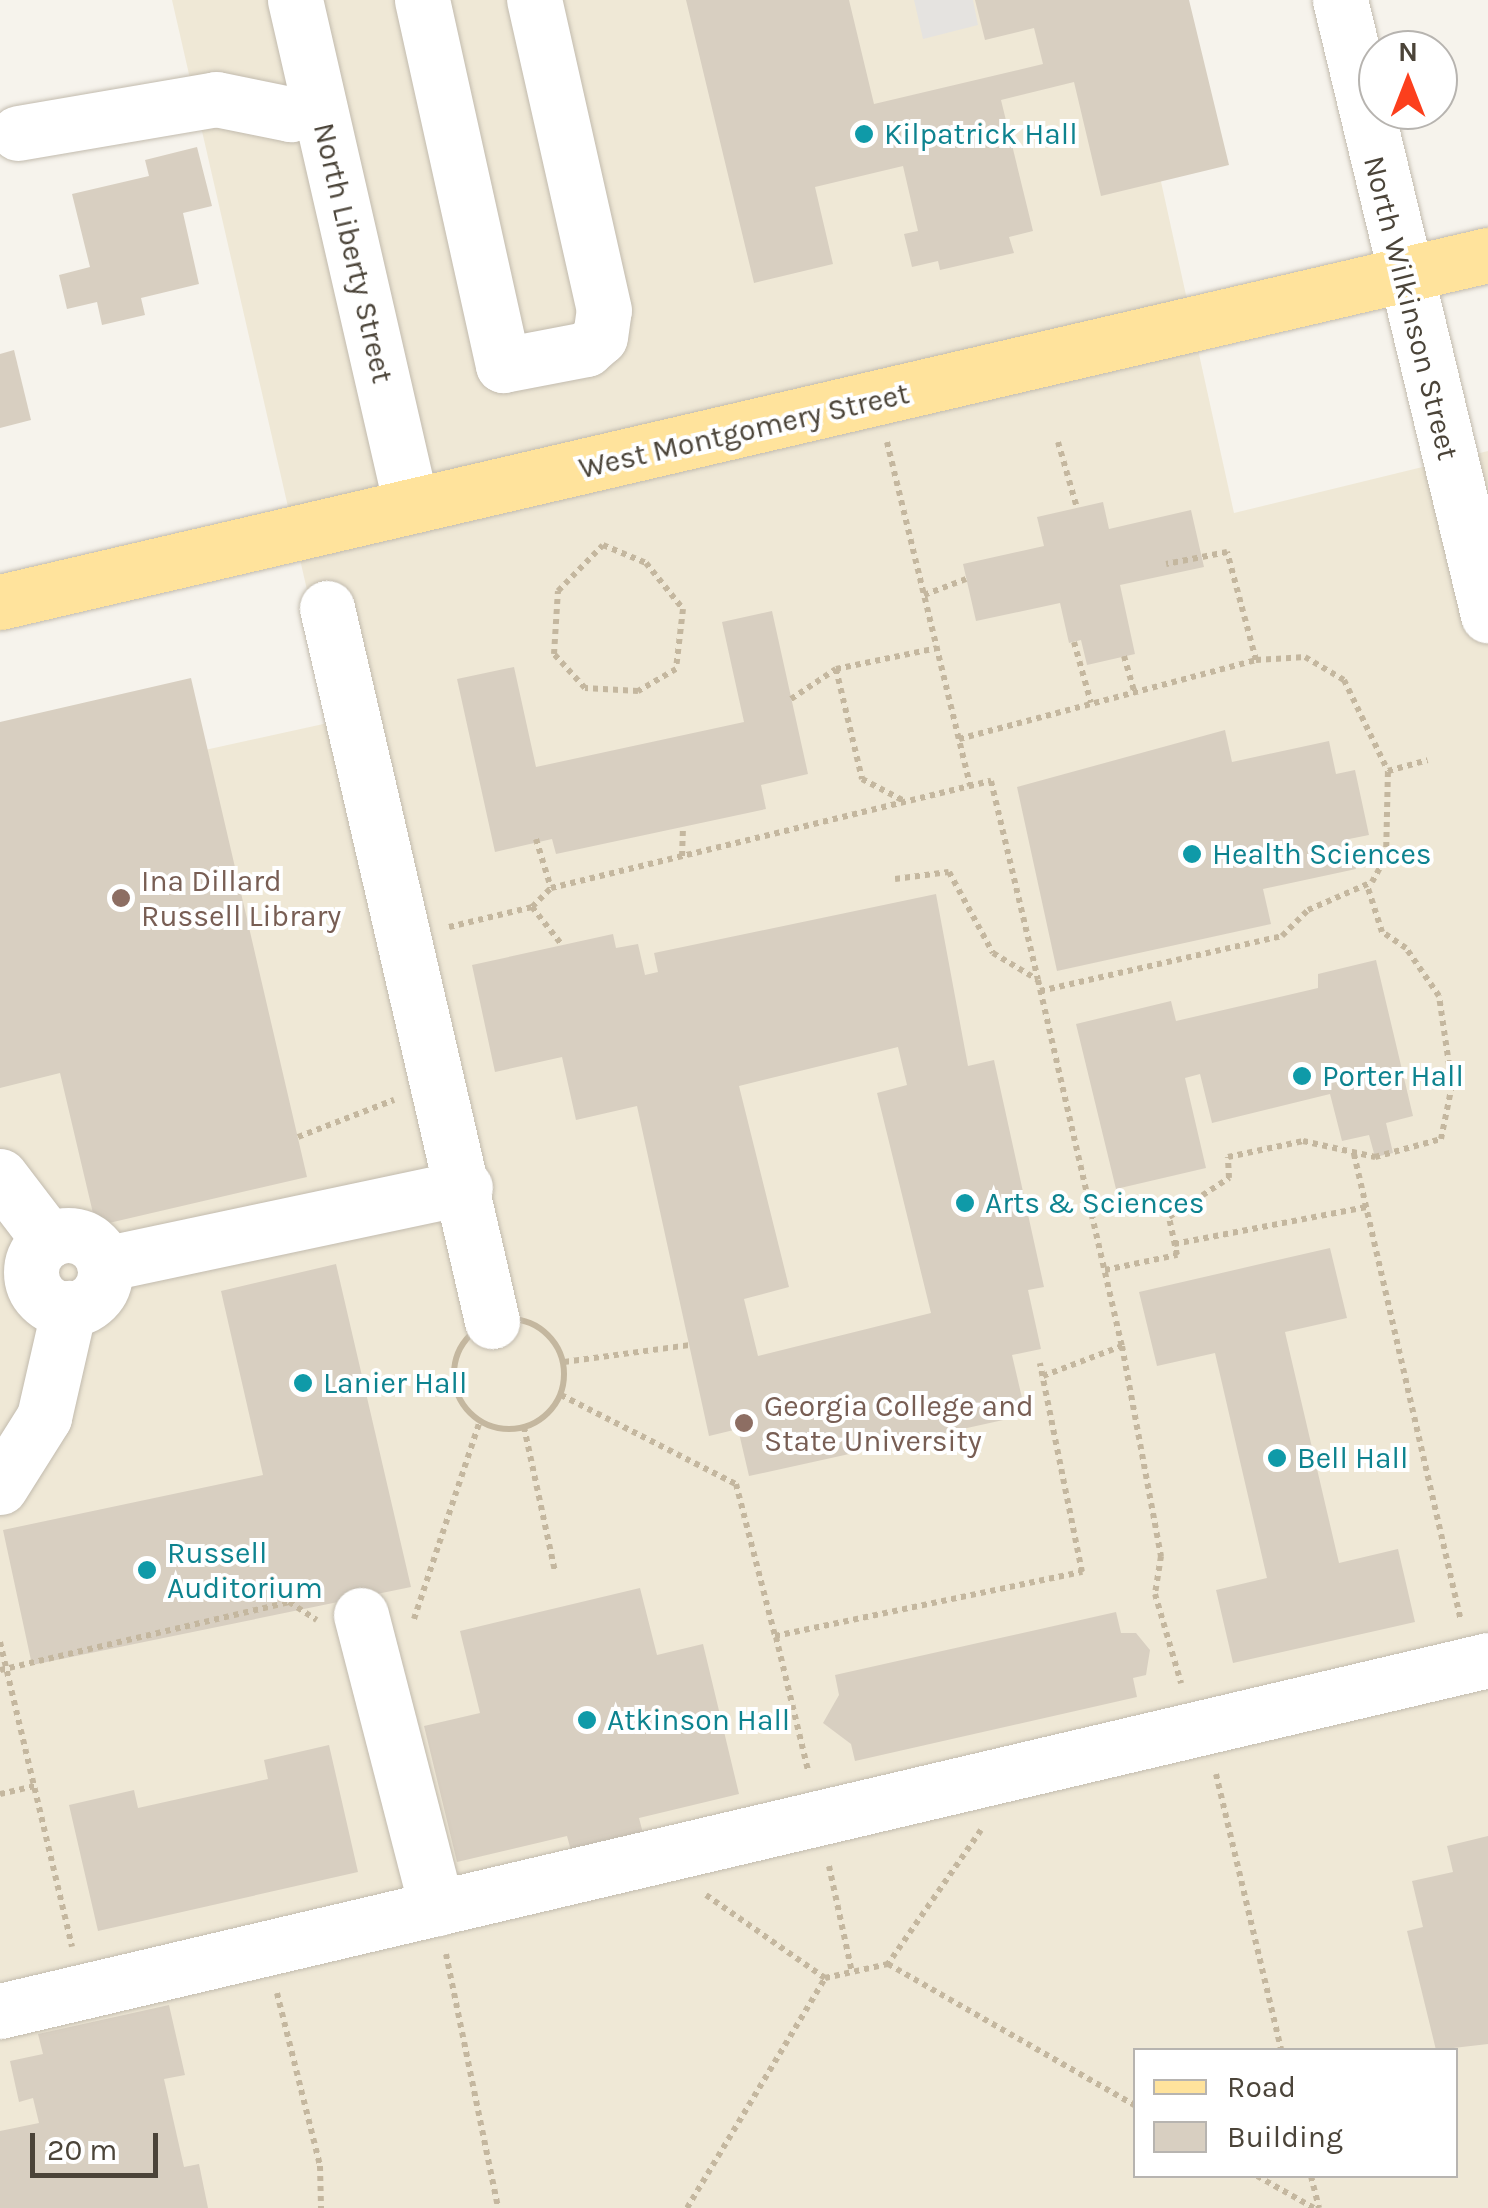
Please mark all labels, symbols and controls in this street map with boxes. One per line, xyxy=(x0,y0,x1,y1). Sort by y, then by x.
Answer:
north arrow xyxy=(1358,30,1458,130)
text: N xyxy=(1398,35,1418,68)
place label: Kilpatrick Hall xyxy=(884,116,1078,152)
street label: North Liberty Street xyxy=(306,119,400,387)
marker: Kilpatrick Hall xyxy=(853,123,875,145)
street label: North Wilkinson Street xyxy=(1356,152,1466,464)
street label: West Montgomery Street xyxy=(575,375,913,487)
place label: Health Sciences xyxy=(1212,836,1432,872)
marker: Health Sciences xyxy=(1181,843,1203,865)
place label: Ina Dillard Russell Library xyxy=(141,863,341,934)
marker: Ina Dillard Russell Library xyxy=(110,887,132,909)
place label: Porter Hall xyxy=(1322,1058,1464,1094)
marker: Porter Hall xyxy=(1291,1065,1313,1087)
place label: Arts & Sciences xyxy=(985,1185,1205,1221)
marker: Arts & Sciences xyxy=(954,1192,976,1214)
place label: Lanier Hall xyxy=(323,1365,467,1401)
marker: Lanier Hall xyxy=(292,1372,314,1394)
place label: Georgia College and State University xyxy=(764,1388,1034,1458)
marker: Georgia College and State University xyxy=(733,1412,755,1434)
place label: Bell Hall xyxy=(1297,1440,1408,1476)
marker: Bell Hall xyxy=(1266,1447,1288,1469)
place label: Russell Auditorium xyxy=(167,1535,323,1606)
marker: Russell Auditorium xyxy=(136,1559,158,1581)
place label: Atkinson Hall xyxy=(607,1702,790,1738)
marker: Atkinson Hall xyxy=(576,1709,598,1731)
legend xyxy=(1133,2048,1458,2178)
text: Road xyxy=(1227,2069,1296,2105)
scale bar xyxy=(35,2113,162,2175)
text: Building xyxy=(1227,2119,1343,2155)
text: 20 m xyxy=(47,2132,117,2168)

